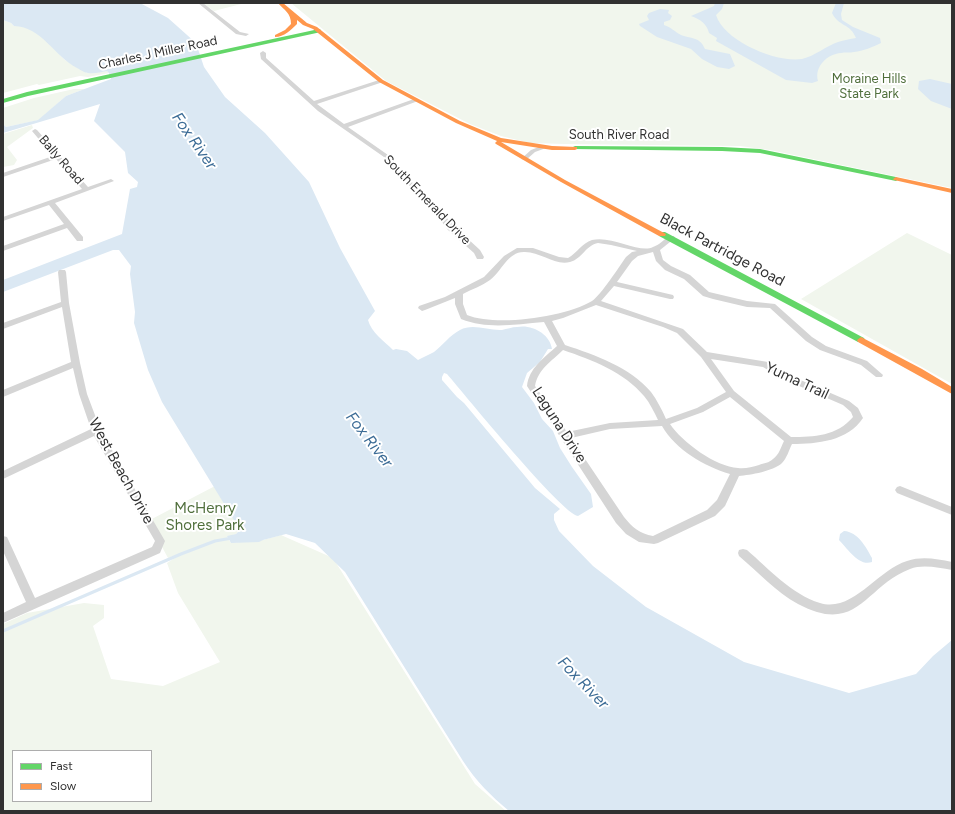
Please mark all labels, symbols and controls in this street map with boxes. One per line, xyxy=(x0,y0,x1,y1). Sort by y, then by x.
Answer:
street label: Charles J Miller Road xyxy=(97,33,219,73)
park label: Moraine Hills State Park xyxy=(832,71,906,102)
water label: Fox River xyxy=(167,109,221,173)
street label: South River Road xyxy=(569,127,669,143)
street label: Bally Road xyxy=(35,132,87,188)
street label: South Emerald Drive xyxy=(380,152,474,248)
street label: Black Partridge Road xyxy=(657,209,787,291)
street label: Yuma Trail xyxy=(762,358,832,404)
street label: Laguna Drive xyxy=(528,384,590,466)
water label: Fox River xyxy=(341,408,397,472)
street label: West Beach Drive xyxy=(84,415,158,527)
park label: McHenry Shores Park xyxy=(166,500,244,535)
water label: Fox River xyxy=(553,653,613,713)
legend xyxy=(12,750,152,802)
text: Fast xyxy=(50,759,73,773)
text: Slow xyxy=(50,779,76,793)

